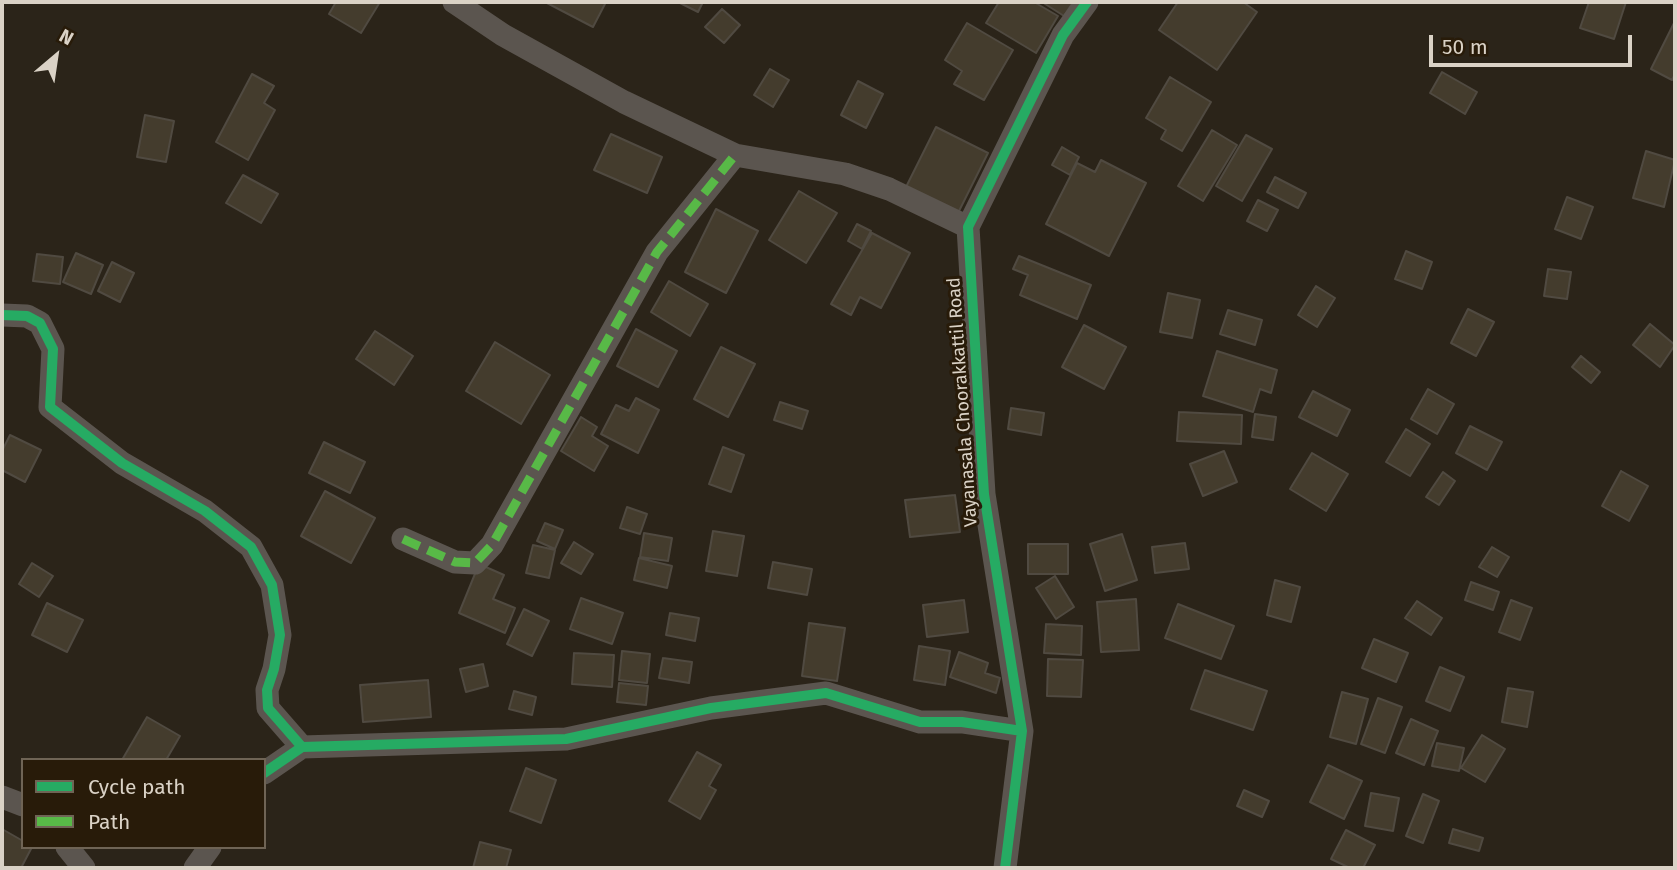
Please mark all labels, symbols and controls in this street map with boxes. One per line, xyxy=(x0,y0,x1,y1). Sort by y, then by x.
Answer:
north arrow xyxy=(21,21,91,91)
scale bar xyxy=(1432,21,1635,65)
text: N xyxy=(55,24,78,50)
text: 50 m xyxy=(1442,34,1488,60)
street label: Vayanasala Choorakkattil Road xyxy=(944,277,982,527)
legend xyxy=(21,758,266,849)
text: Cycle path xyxy=(88,774,186,800)
text: Path xyxy=(88,809,130,835)

